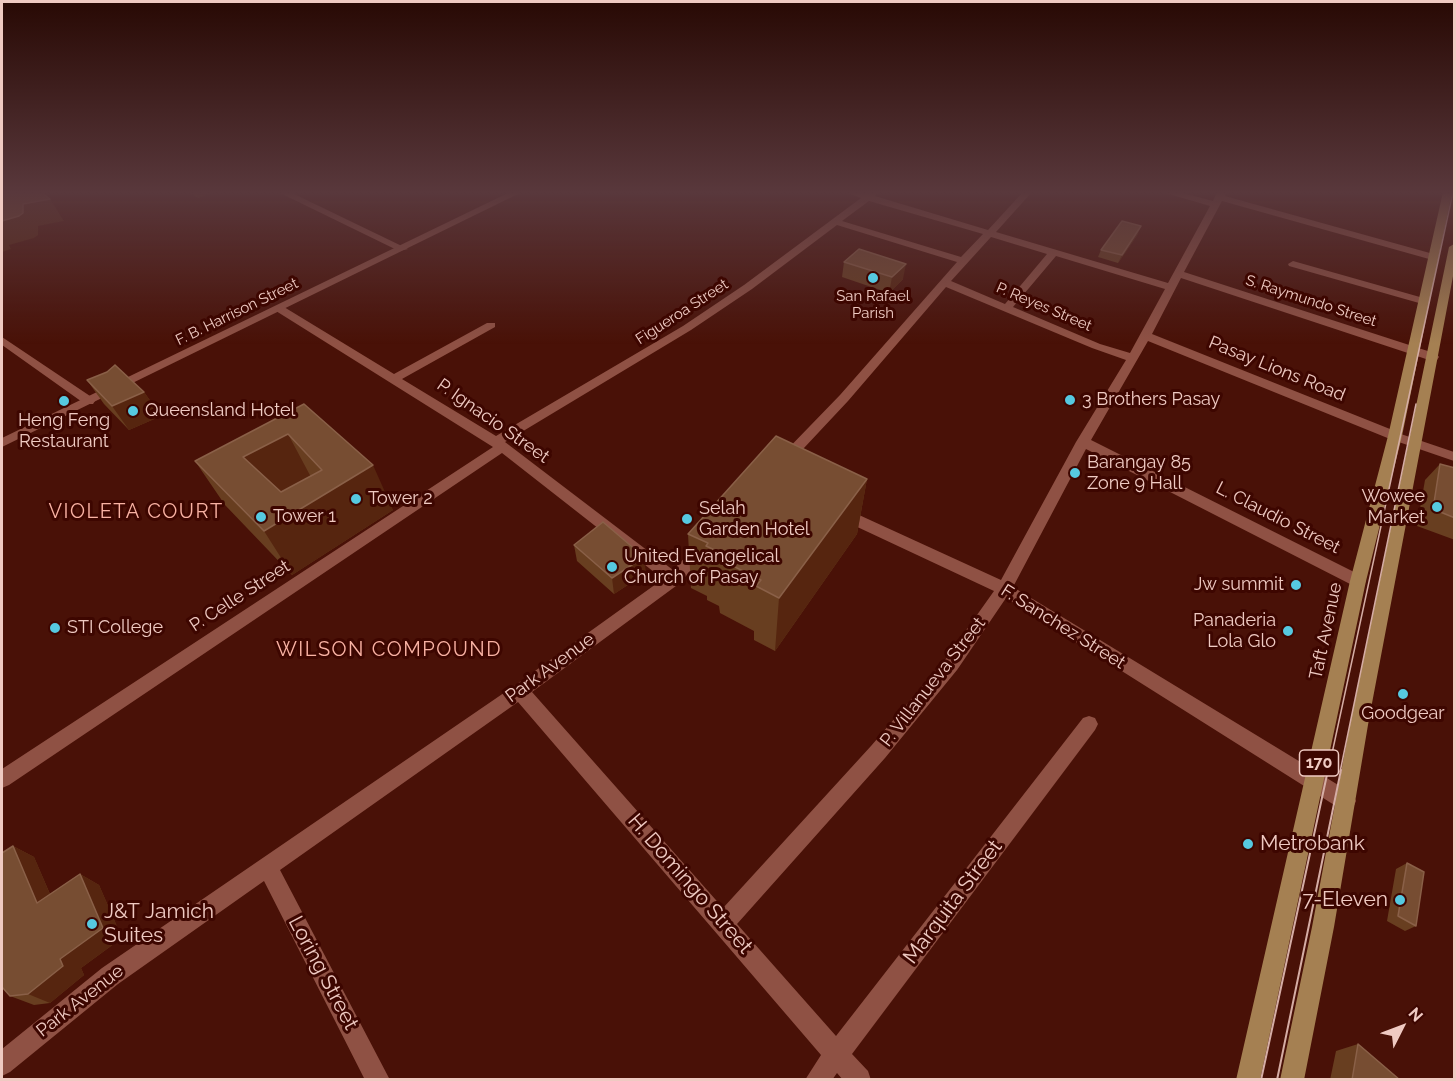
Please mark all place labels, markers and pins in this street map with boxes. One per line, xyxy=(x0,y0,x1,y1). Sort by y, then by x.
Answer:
marker: San Rafael Parish xyxy=(866,271,880,285)
place label: San Rafael Parish xyxy=(836,287,910,322)
place label: 3 Brothers Pasay xyxy=(1082,389,1220,411)
marker: 3 Brothers Pasay xyxy=(1063,393,1077,407)
marker: Heng Feng Restaurant xyxy=(57,394,71,408)
place label: Queensland Hotel xyxy=(145,400,296,422)
marker: Queensland Hotel xyxy=(126,404,140,418)
place label: Heng Feng Restaurant xyxy=(18,410,110,452)
place label: Barangay 85 Zone 9 Hall xyxy=(1087,452,1191,494)
marker: Barangay 85 Zone 9 Hall xyxy=(1068,466,1082,480)
place label: Wowee Market xyxy=(1362,486,1425,528)
place label: Tower 2 xyxy=(368,488,433,510)
marker: Tower 2 xyxy=(349,492,363,506)
place label: Selah Garden Hotel xyxy=(699,498,810,540)
marker: Wowee Market xyxy=(1430,500,1444,514)
place label: Tower 1 xyxy=(273,506,336,528)
marker: Tower 1 xyxy=(254,510,268,524)
marker: Selah Garden Hotel xyxy=(680,512,694,526)
place label: United Evangelical Church of Pasay xyxy=(624,546,779,588)
marker: United Evangelical Church of Pasay xyxy=(605,560,619,574)
place label: Jw summit xyxy=(1194,574,1284,596)
marker: Jw summit xyxy=(1289,578,1303,592)
place label: Panaderia Lola Glo xyxy=(1193,610,1276,652)
place label: STI College xyxy=(67,617,163,639)
marker: STI College xyxy=(48,621,62,635)
marker: Panaderia Lola Glo xyxy=(1281,624,1295,638)
marker: Goodgear xyxy=(1396,687,1410,701)
place label: Goodgear xyxy=(1361,703,1445,725)
place label: Metrobank xyxy=(1260,831,1365,857)
marker: Metrobank xyxy=(1241,837,1255,851)
place label: 7-Eleven xyxy=(1303,887,1388,913)
marker: 7-Eleven xyxy=(1393,893,1407,907)
place label: J&T Jamich Suites xyxy=(104,899,214,949)
marker: J&T Jamich Suites xyxy=(85,917,99,931)

